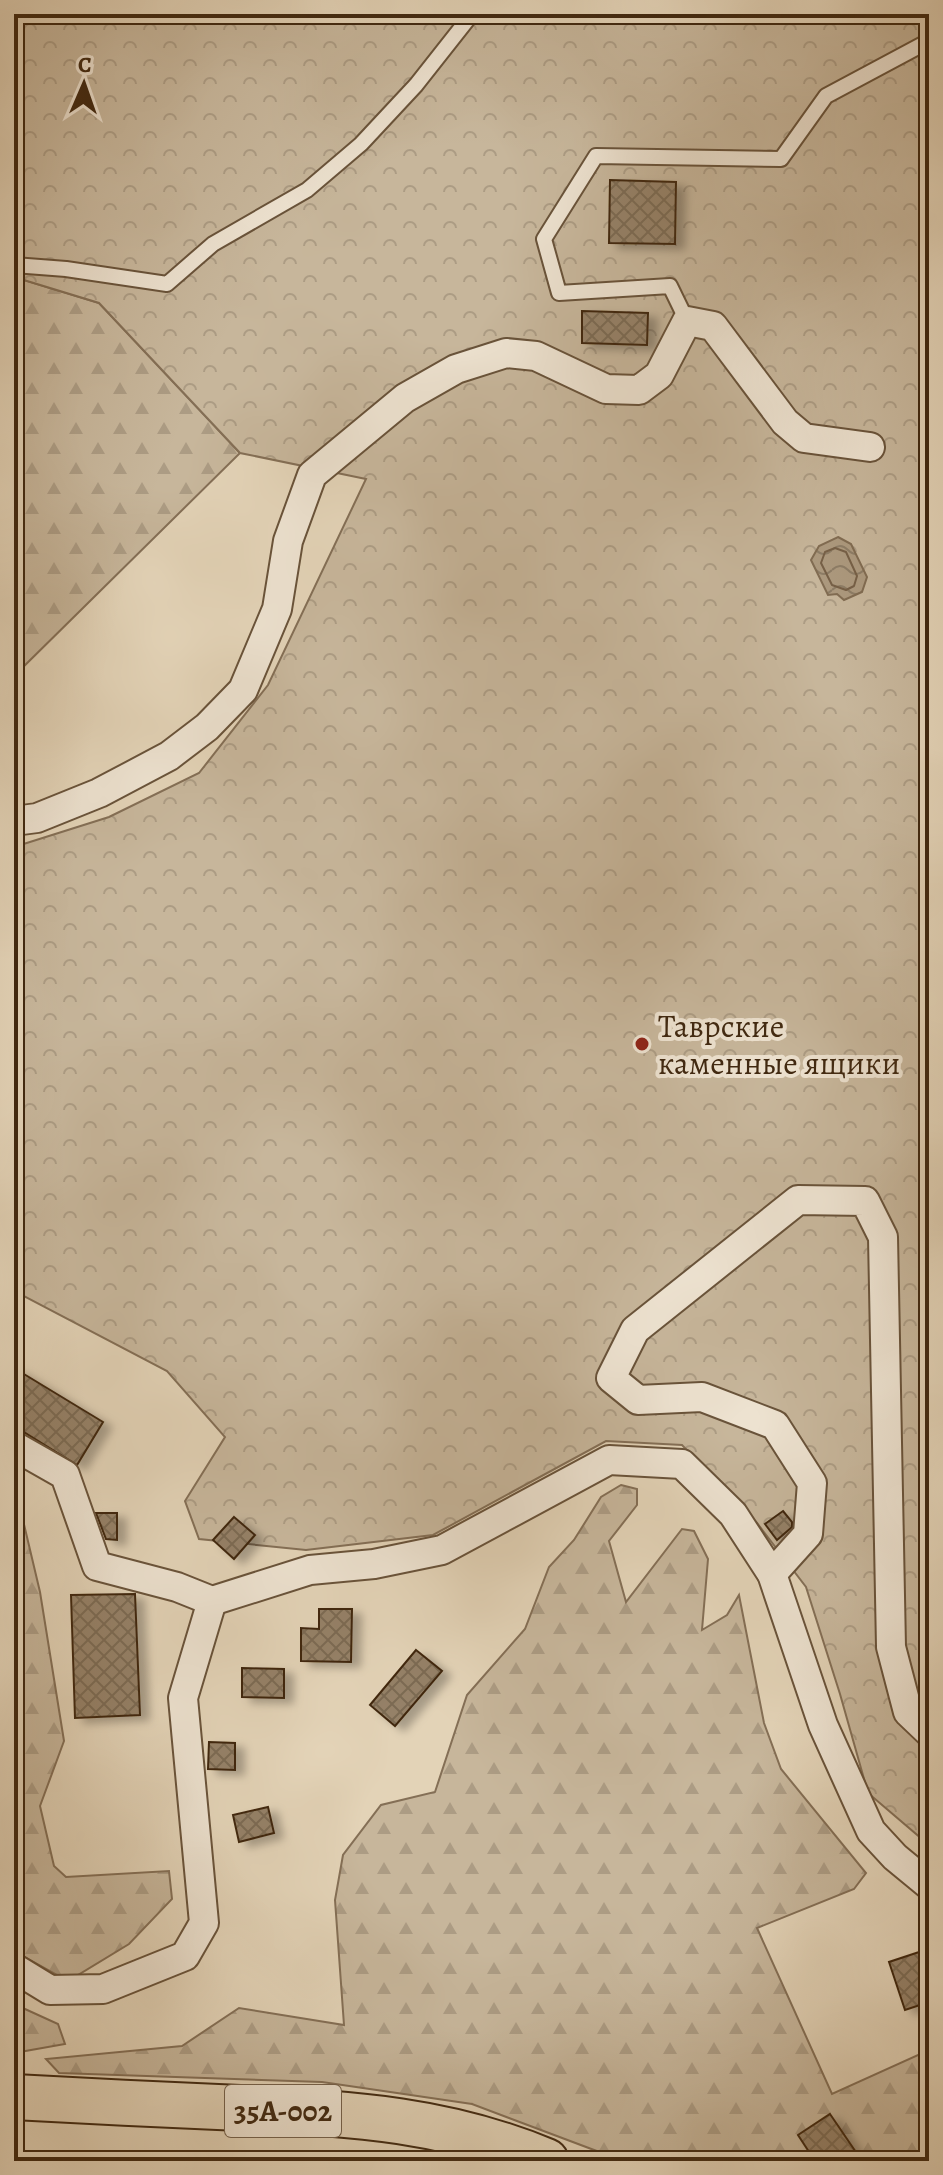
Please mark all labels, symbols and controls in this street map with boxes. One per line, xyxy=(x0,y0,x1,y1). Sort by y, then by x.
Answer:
north arrow xyxy=(44,44,124,124)
text: С xyxy=(77,50,92,80)
place label: Таврские каменные ящики xyxy=(658,1004,900,1085)
marker: Таврские каменные ящики xyxy=(633,1035,651,1053)
road number: 35А-002 xyxy=(225,2085,341,2137)

